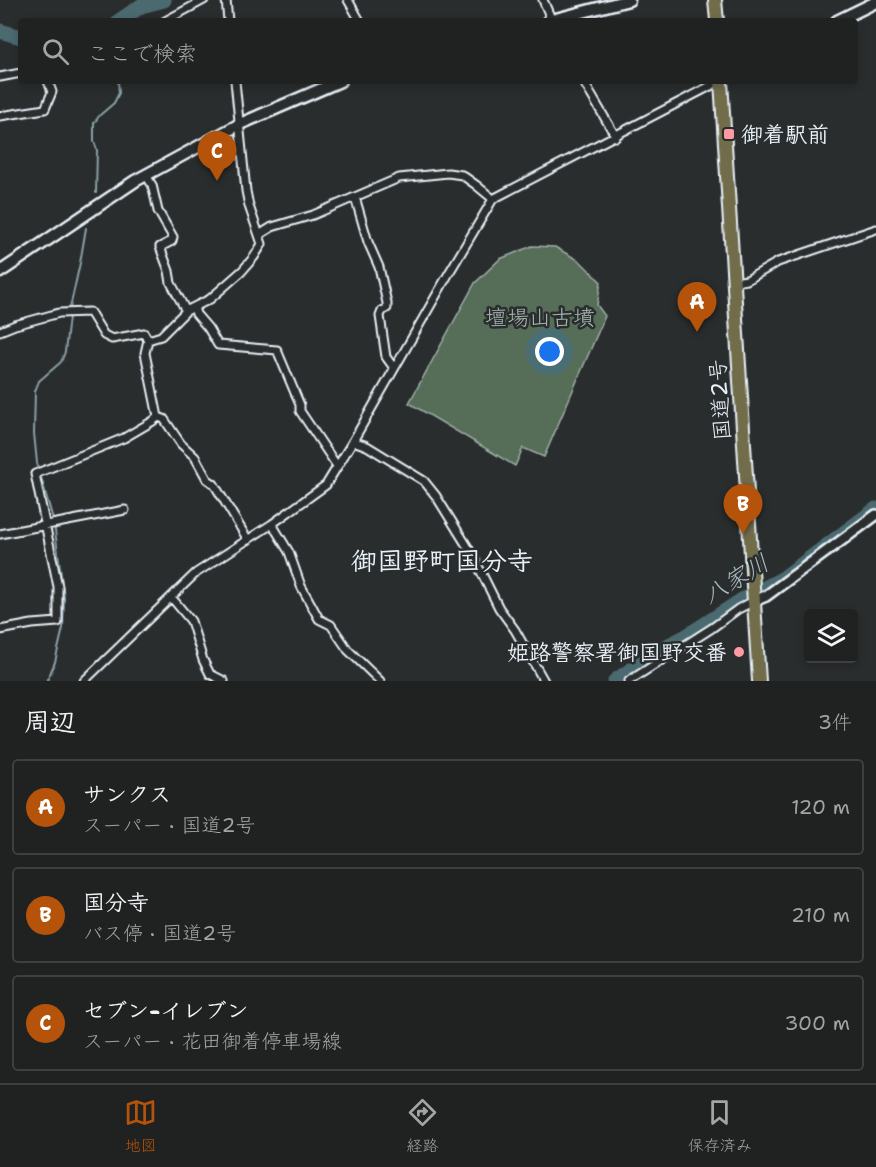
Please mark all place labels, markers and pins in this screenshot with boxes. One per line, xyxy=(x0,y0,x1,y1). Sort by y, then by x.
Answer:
place label: 御着駅前 xyxy=(741,120,829,149)
marker: 御着駅前 xyxy=(722,127,736,141)
pin: C xyxy=(198,132,236,181)
pin: A xyxy=(678,282,716,332)
pin: B xyxy=(724,484,762,534)
place label: 姫路警察署御国野交番 xyxy=(507,638,727,667)
marker: 姫路警察署御国野交番 xyxy=(732,645,746,659)

